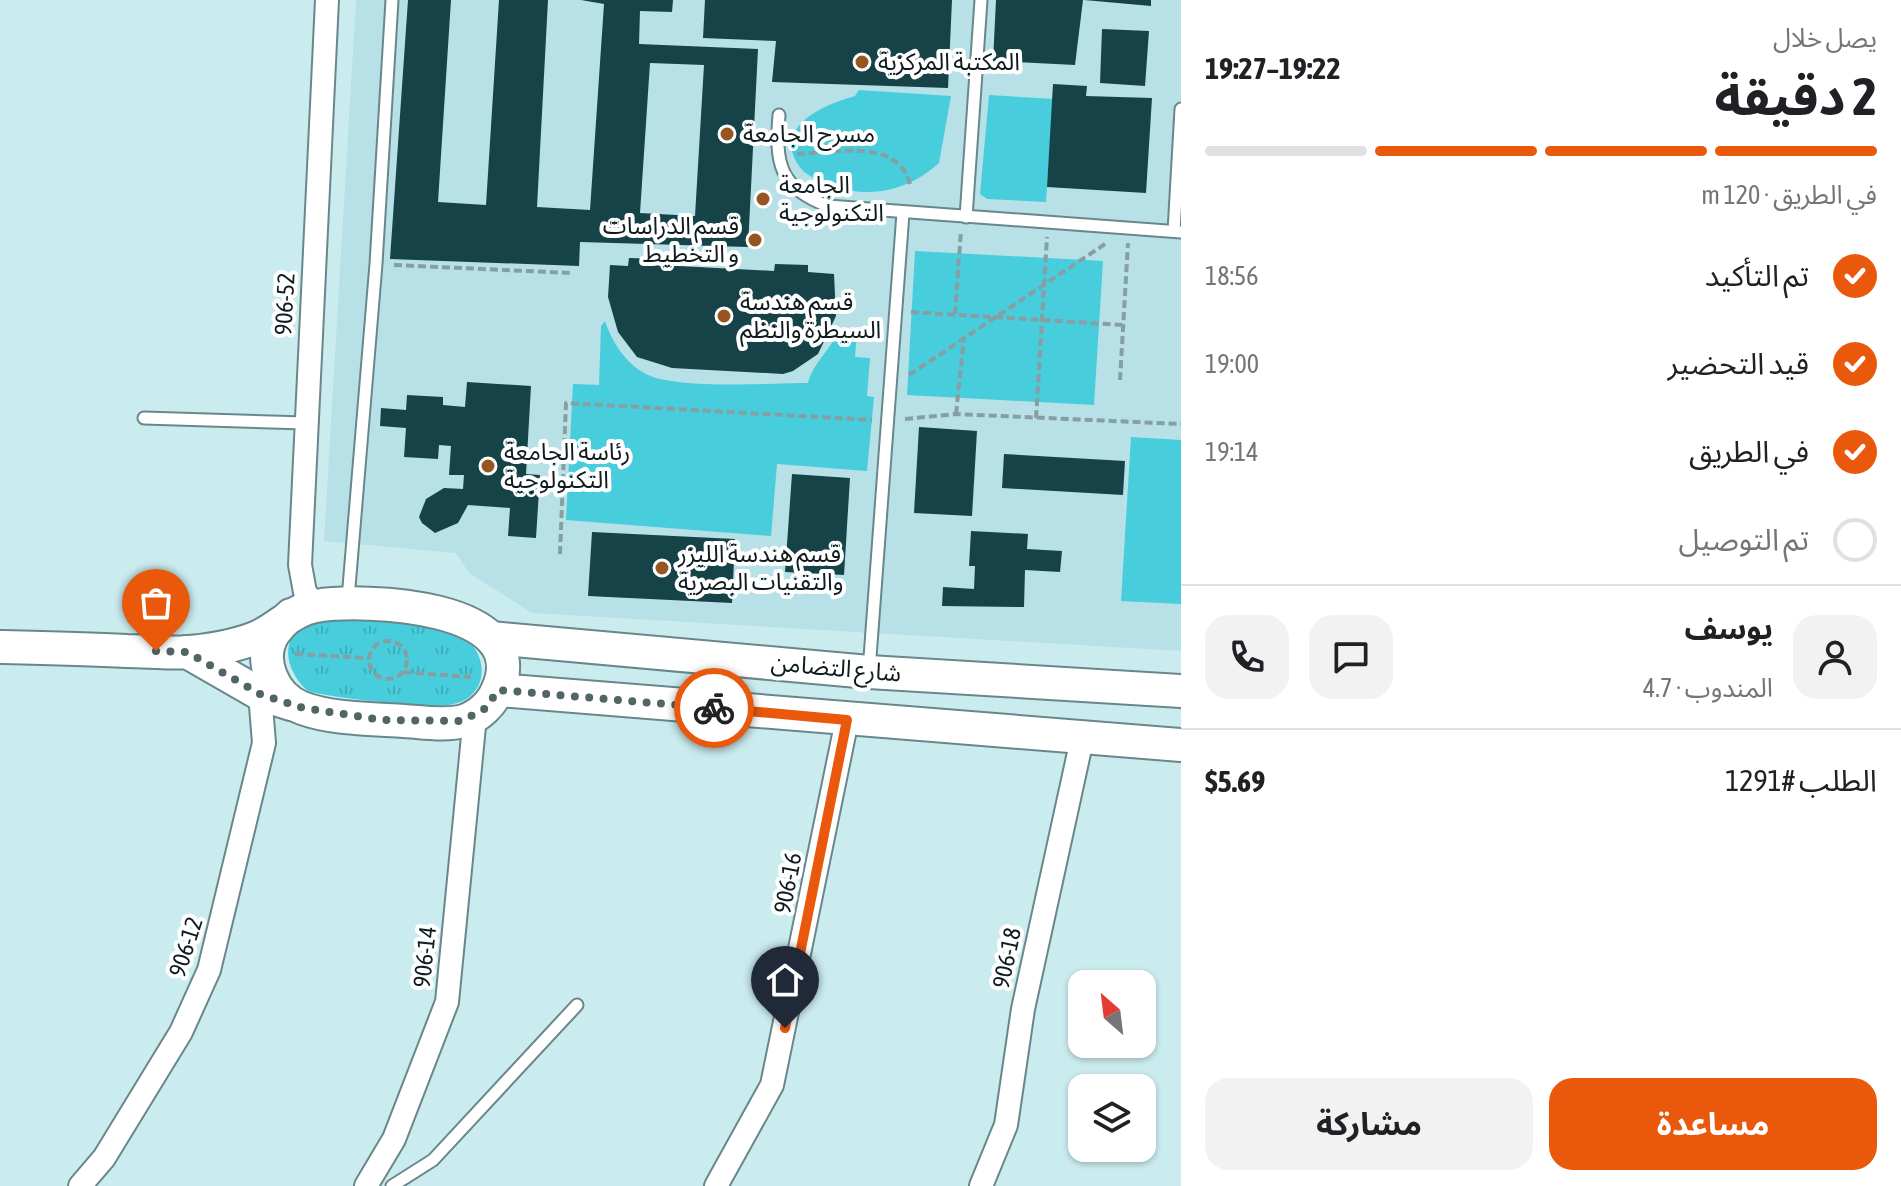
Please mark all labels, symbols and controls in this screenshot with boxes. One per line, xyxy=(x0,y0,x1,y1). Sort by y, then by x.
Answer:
text: يصل خلال xyxy=(1773,23,1877,53)
place label: المكتبة المركزية xyxy=(878,48,1020,76)
text: 19:22–19:27 xyxy=(1205,51,1341,85)
marker: المكتبة المركزية xyxy=(853,53,871,71)
text: 2 دقيقة xyxy=(1715,66,1877,126)
place label: مسرح الجامعة xyxy=(743,120,875,151)
marker: مسرح الجامعة xyxy=(718,125,736,143)
place label: الجامعة التكنولوجية xyxy=(779,171,884,227)
text: في الطريق · 120 m xyxy=(1701,180,1877,210)
marker: الجامعة التكنولوجية xyxy=(754,190,772,208)
place label: قسم الدراسات و التخطيط xyxy=(603,212,739,268)
marker: قسم الدراسات و التخطيط xyxy=(746,231,764,249)
icon: check xyxy=(1833,254,1877,298)
text: تم التأكيد xyxy=(1705,258,1809,292)
text: 18:56 xyxy=(1205,261,1259,291)
street label: 906-52 xyxy=(269,272,300,336)
place label: قسم هندسة السيطرة والنظم xyxy=(740,288,881,347)
marker: قسم هندسة السيطرة والنظم xyxy=(715,307,733,325)
icon: check xyxy=(1833,342,1877,386)
text: قيد التحضير xyxy=(1668,346,1809,380)
text: 19:00 xyxy=(1205,349,1259,379)
icon: check xyxy=(1833,430,1877,474)
text: في الطريق xyxy=(1689,434,1809,468)
text: 19:14 xyxy=(1205,437,1259,467)
place label: رئاسة الجامعة التكنولوجية xyxy=(504,438,630,494)
marker: رئاسة الجامعة التكنولوجية xyxy=(479,457,497,475)
text: تم التوصيل xyxy=(1679,522,1809,556)
place label: قسم هندسة الليزر والتقنيات البصرية xyxy=(677,540,843,596)
marker: قسم هندسة الليزر والتقنيات البصرية xyxy=(653,559,671,577)
pin xyxy=(122,569,190,651)
icon: bag xyxy=(134,581,178,625)
text: يوسف xyxy=(1685,611,1773,645)
button: phone xyxy=(1205,615,1289,699)
button: chat xyxy=(1309,615,1393,699)
button: person xyxy=(1793,615,1877,699)
street label: شارع التضامن xyxy=(769,648,902,691)
courier xyxy=(674,668,754,748)
text: المندوب · 4.7 xyxy=(1643,673,1773,703)
icon: bike xyxy=(692,686,736,730)
text: الطلب #1291 xyxy=(1725,763,1877,797)
text: $5.69 xyxy=(1205,764,1265,798)
street label: 906-16 xyxy=(768,850,807,916)
street label: 906-12 xyxy=(163,914,208,980)
street label: 906-14 xyxy=(408,925,441,989)
street label: 906-18 xyxy=(987,925,1026,991)
pin xyxy=(751,946,819,1028)
icon: home xyxy=(763,958,807,1002)
north arrow xyxy=(1068,970,1156,1058)
map controls xyxy=(1068,970,1156,1162)
button: layers xyxy=(1068,1074,1156,1162)
button: مشاركة xyxy=(1205,1078,1533,1170)
button: مساعدة xyxy=(1549,1078,1877,1170)

